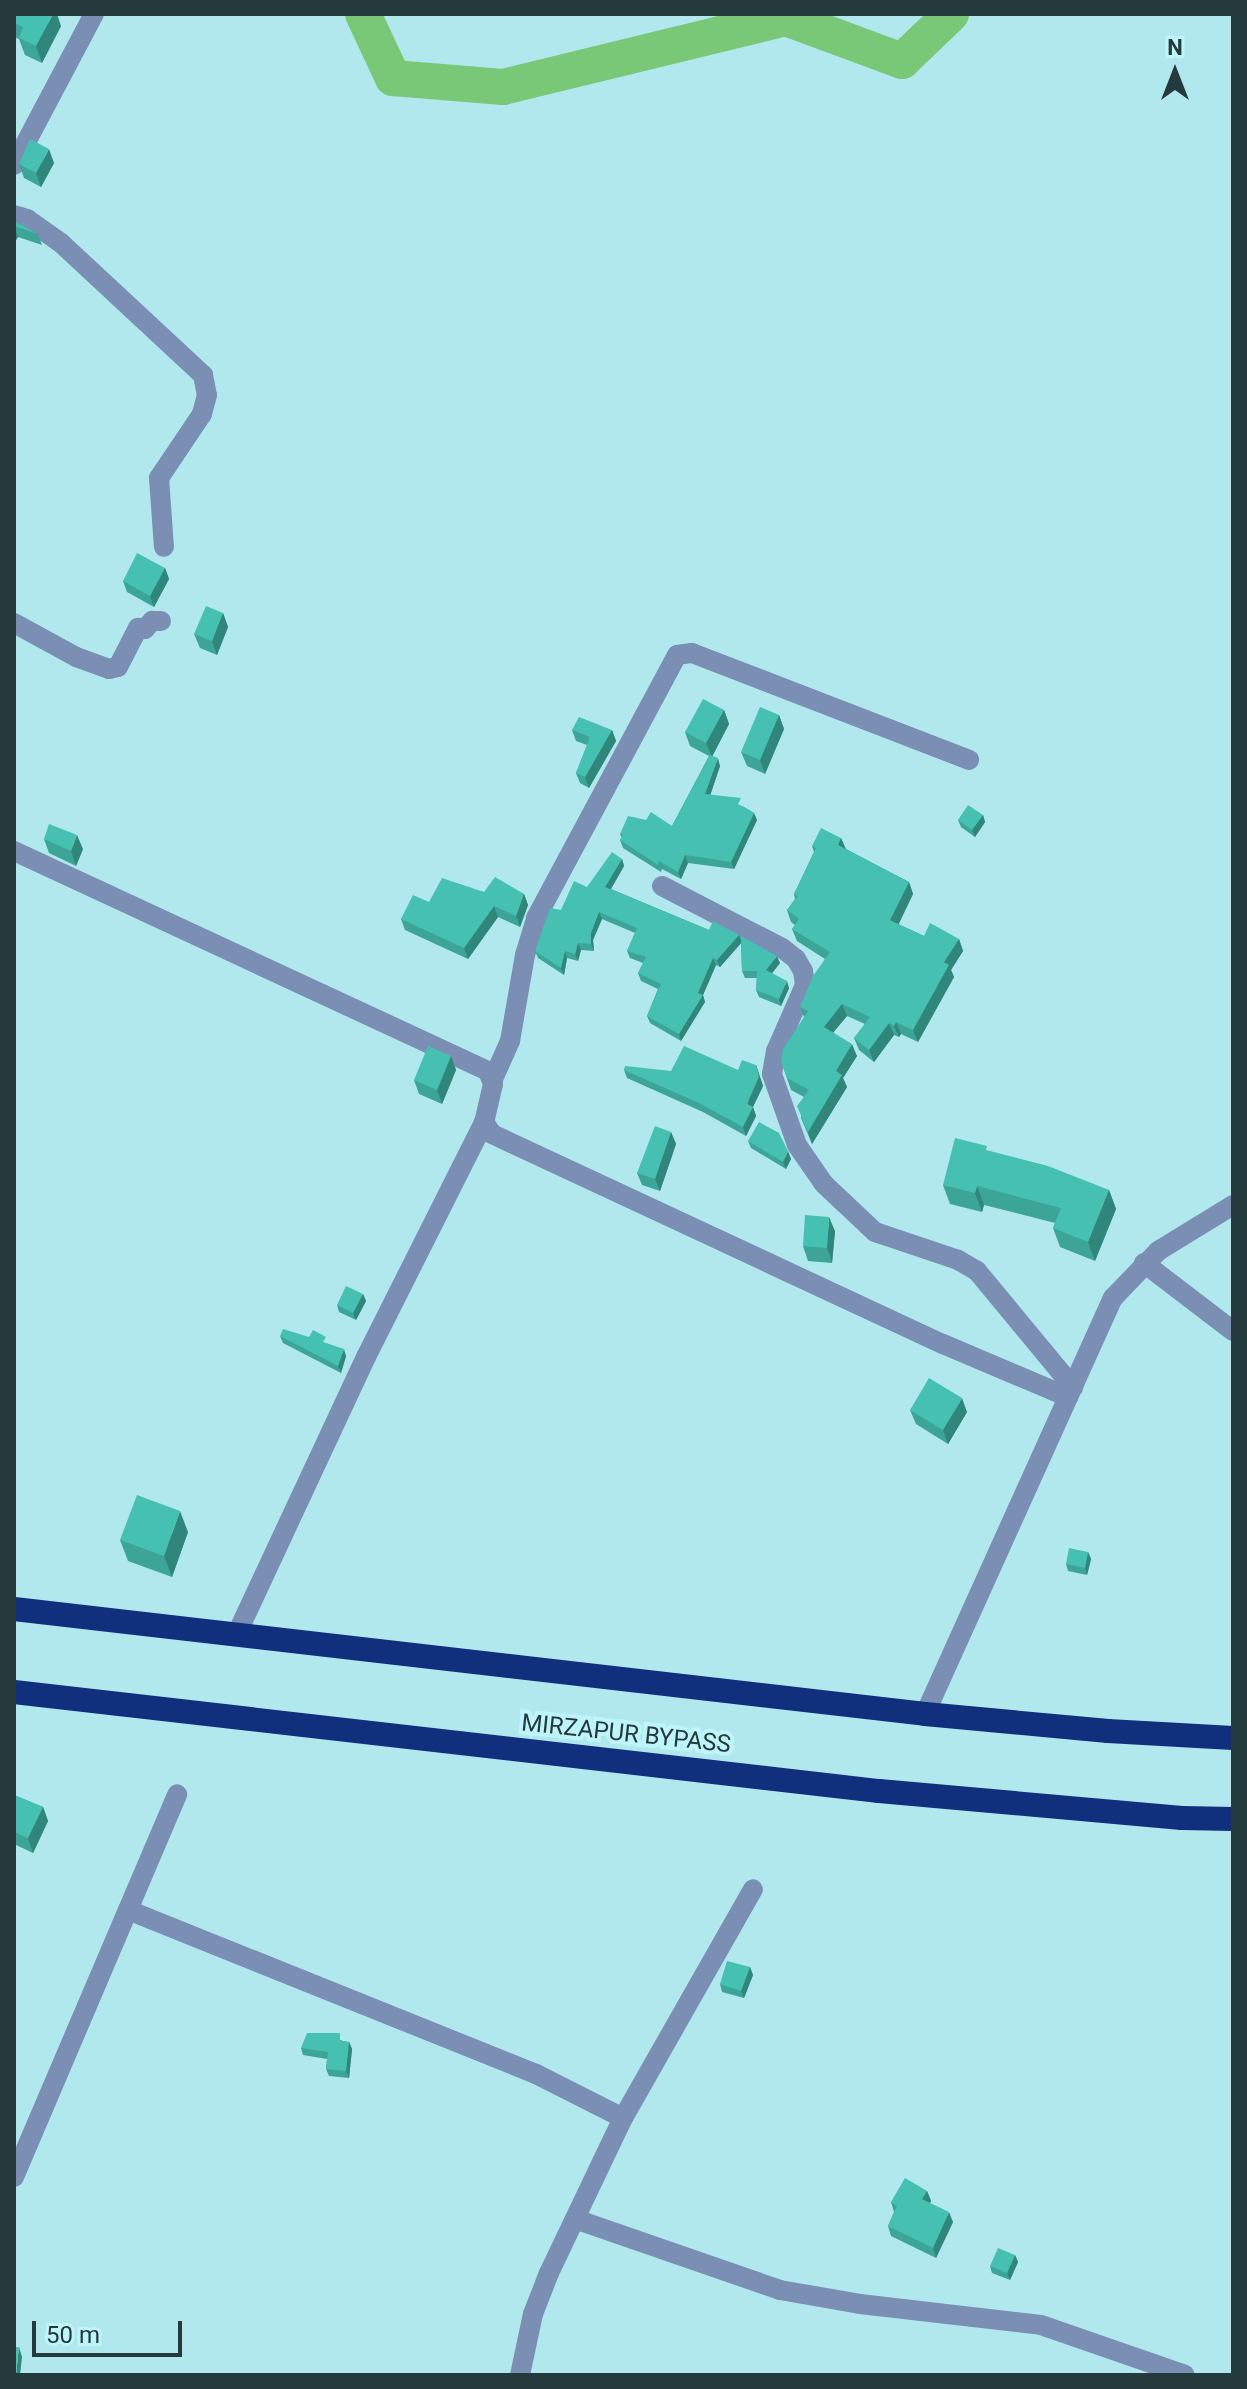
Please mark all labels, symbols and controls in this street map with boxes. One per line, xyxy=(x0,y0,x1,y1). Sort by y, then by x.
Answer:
north arrow xyxy=(1135,32,1215,112)
text: N xyxy=(1167,35,1183,60)
street label: MIRZAPUR BYPASS xyxy=(520,1709,732,1759)
scale bar xyxy=(36,2305,186,2355)
text: 50 m xyxy=(46,2321,100,2349)

